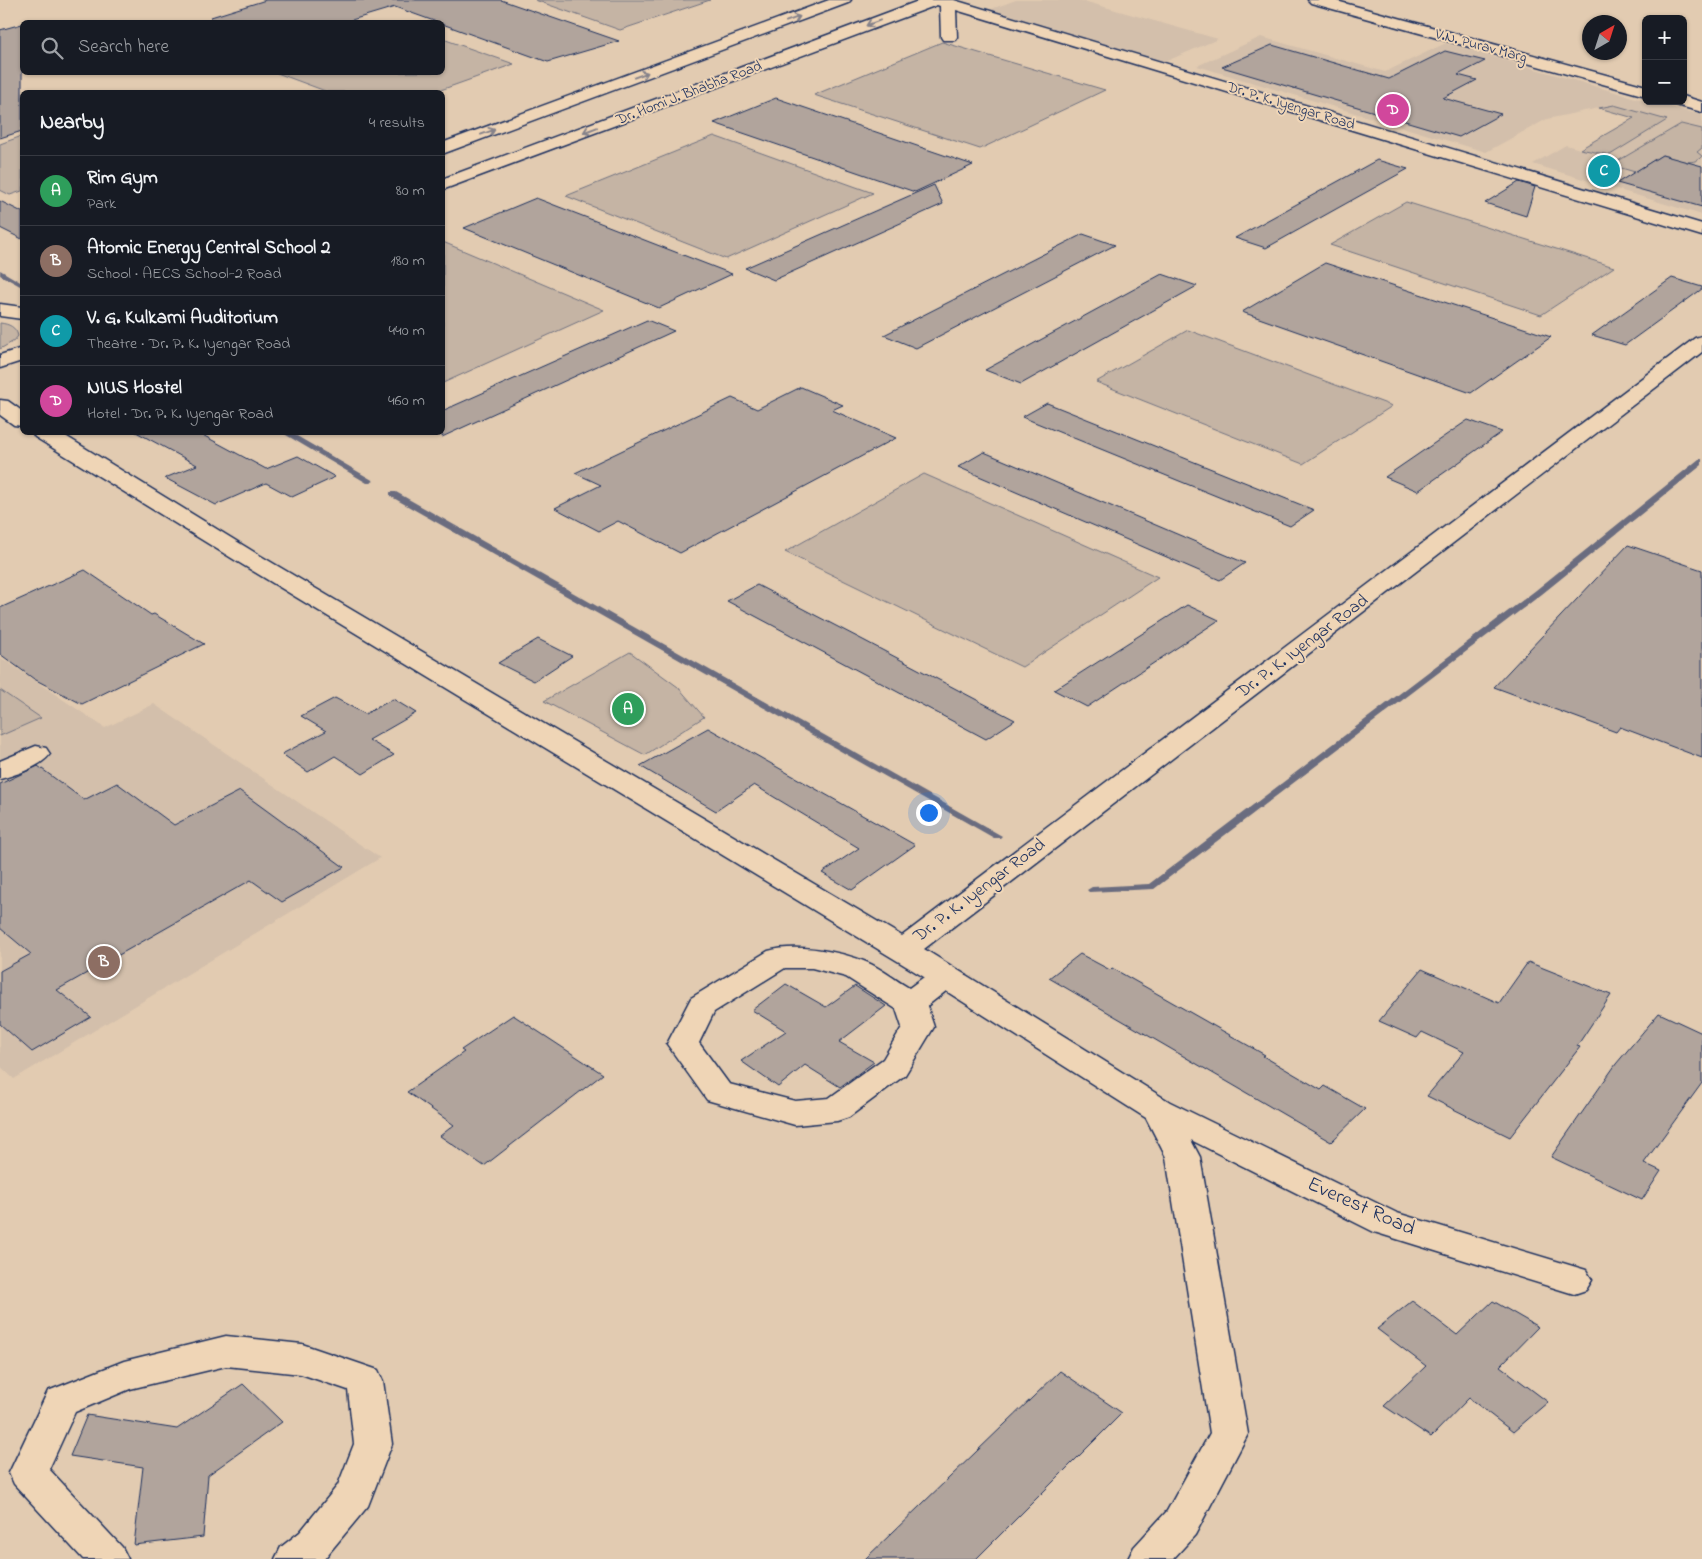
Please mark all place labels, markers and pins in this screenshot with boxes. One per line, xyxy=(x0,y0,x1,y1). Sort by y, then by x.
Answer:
pin: D xyxy=(1377,91,1409,129)
pin: C xyxy=(1588,152,1620,190)
pin: A xyxy=(612,690,644,728)
pin: B xyxy=(88,943,120,981)

